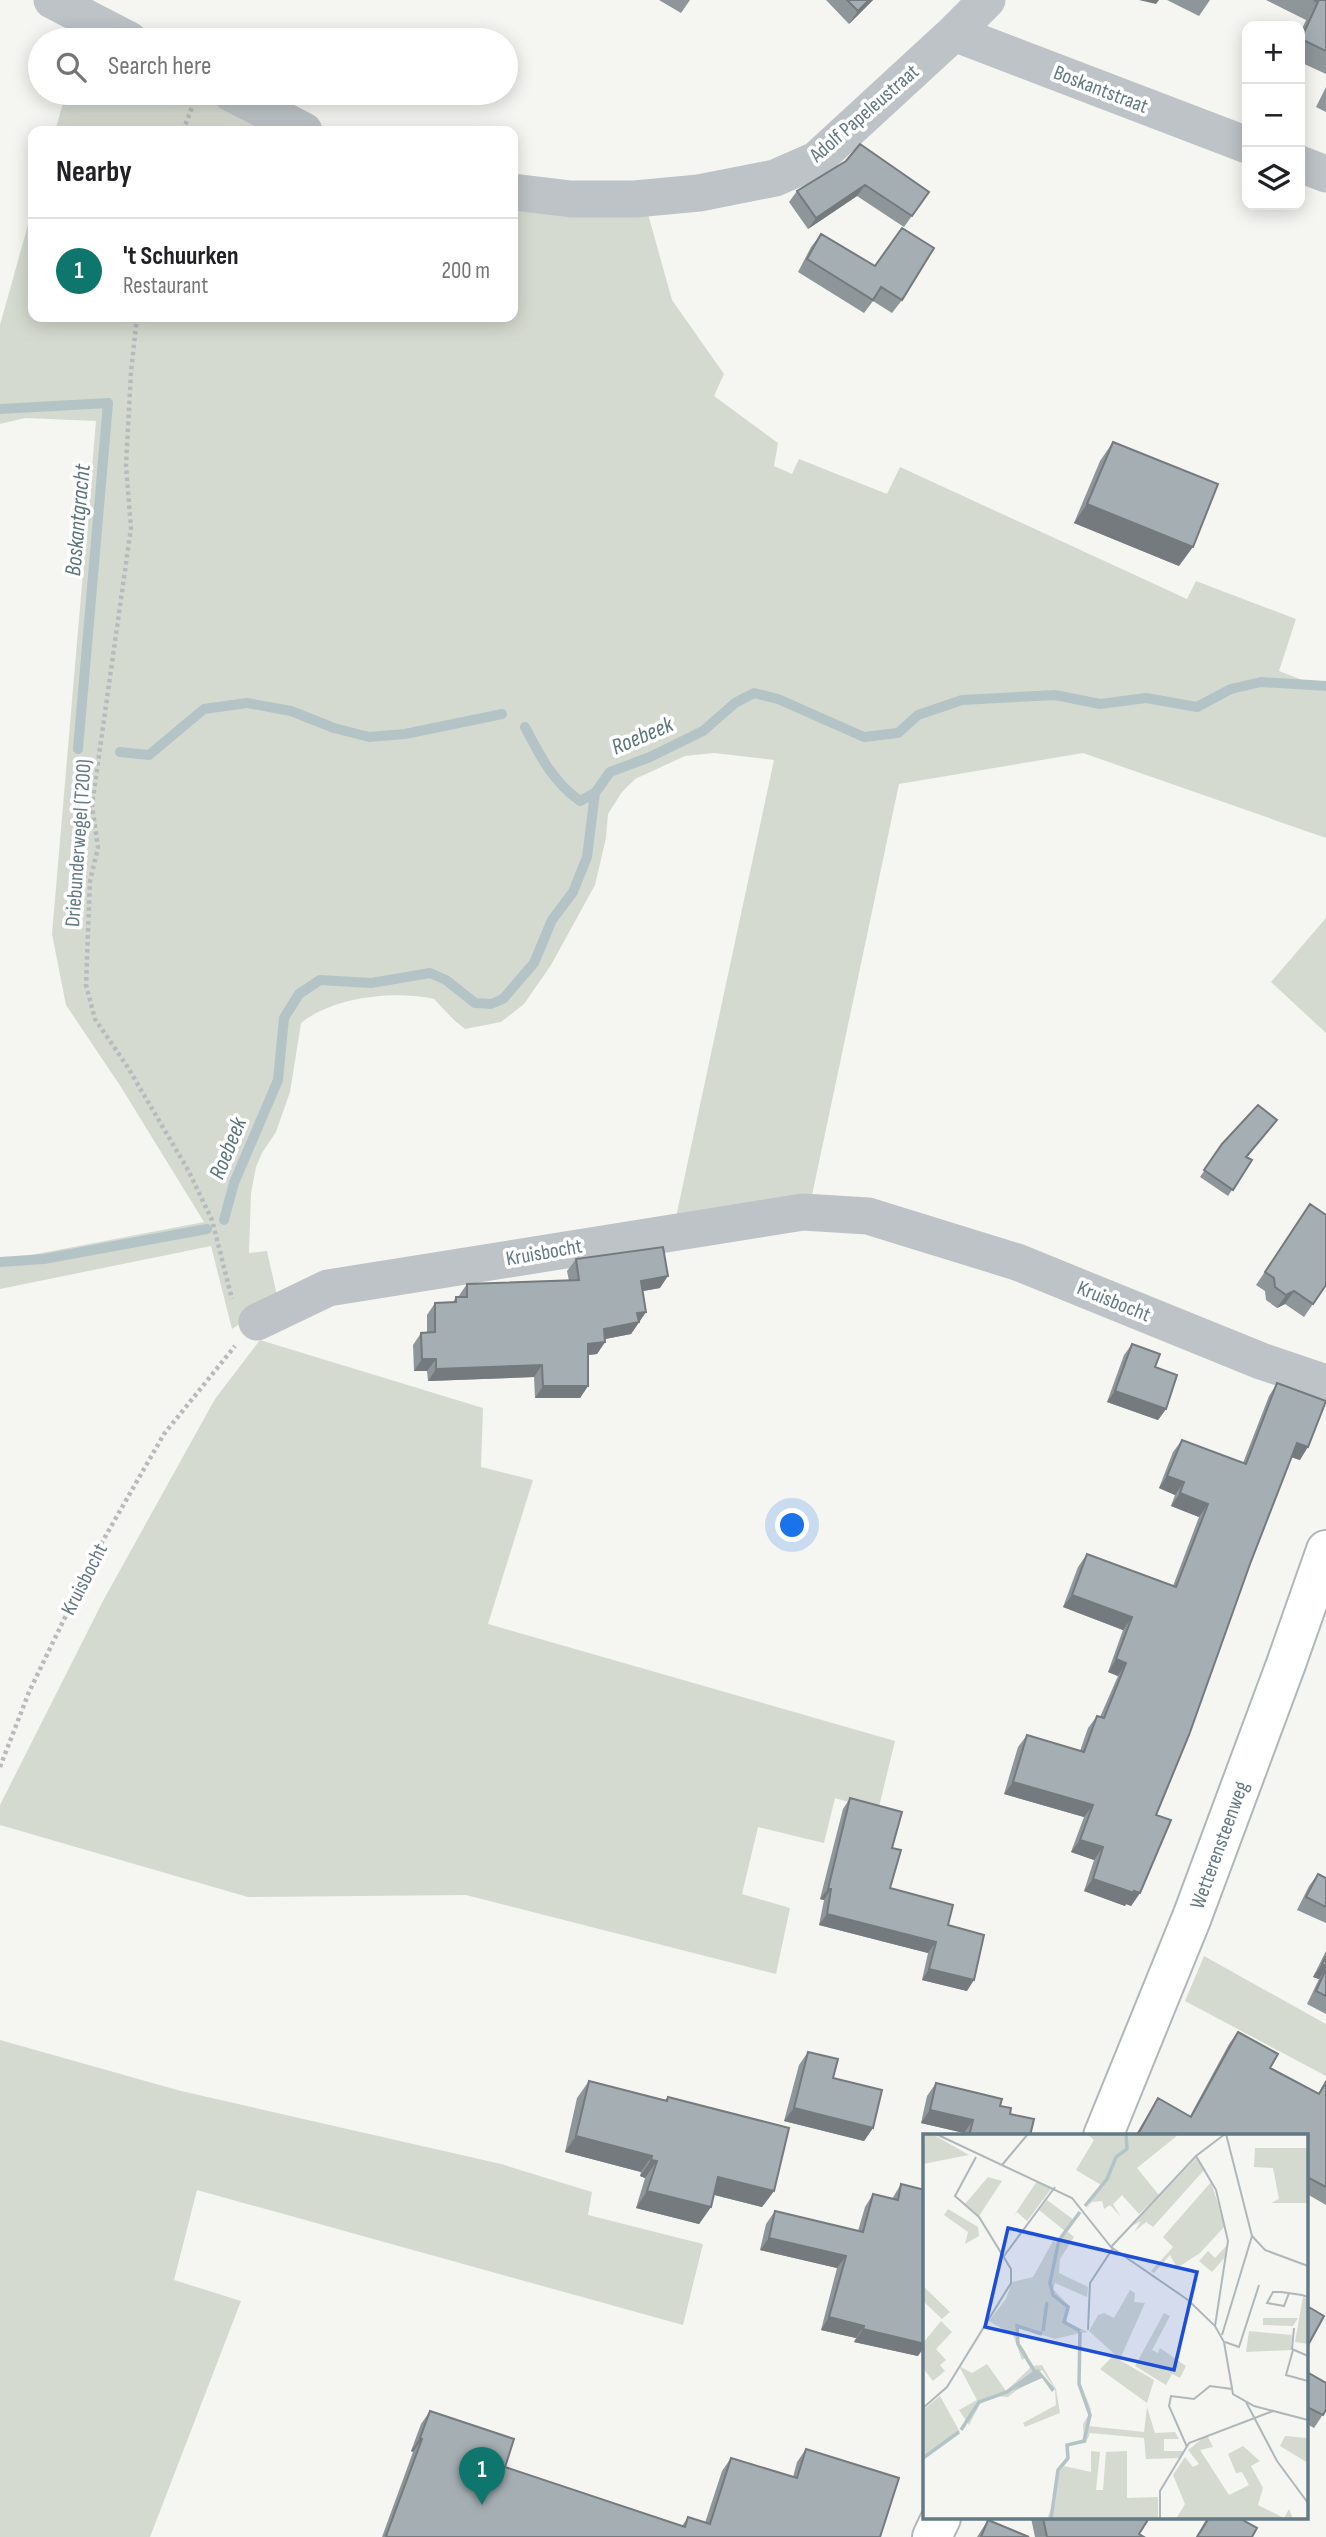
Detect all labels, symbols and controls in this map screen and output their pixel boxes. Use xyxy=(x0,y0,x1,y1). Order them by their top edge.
map controls xyxy=(1242,21,1305,210)
button: + xyxy=(1242,21,1305,84)
search box xyxy=(28,28,518,105)
icon: search xyxy=(52,48,90,86)
text: Search here xyxy=(108,51,211,82)
street label: Adolf Papeleustraat xyxy=(804,59,924,168)
street label: Boskantstraat xyxy=(1050,60,1152,119)
button: − xyxy=(1242,84,1305,147)
button: layers xyxy=(1242,147,1305,210)
text: Nearby xyxy=(56,154,132,190)
text: 't Schuurken xyxy=(123,241,239,272)
text: 1 xyxy=(74,257,84,285)
text: 200 m xyxy=(442,257,490,285)
text: Restaurant xyxy=(123,272,208,300)
water label: Boskantgracht xyxy=(59,462,97,577)
water label: Roebeek xyxy=(607,710,679,761)
street label: Driebunderwegel (T200) xyxy=(60,758,97,928)
water label: Roebeek xyxy=(203,1112,253,1183)
street label: Kruisbocht xyxy=(504,1233,584,1271)
street label: Kruisbocht xyxy=(1073,1275,1154,1327)
your location xyxy=(775,1508,809,1542)
street label: Kruisbocht xyxy=(56,1539,113,1619)
street label: Wetterensteenweg xyxy=(1185,1778,1254,1912)
inset map xyxy=(923,2134,1308,2520)
pin: 1 xyxy=(459,2447,505,2505)

